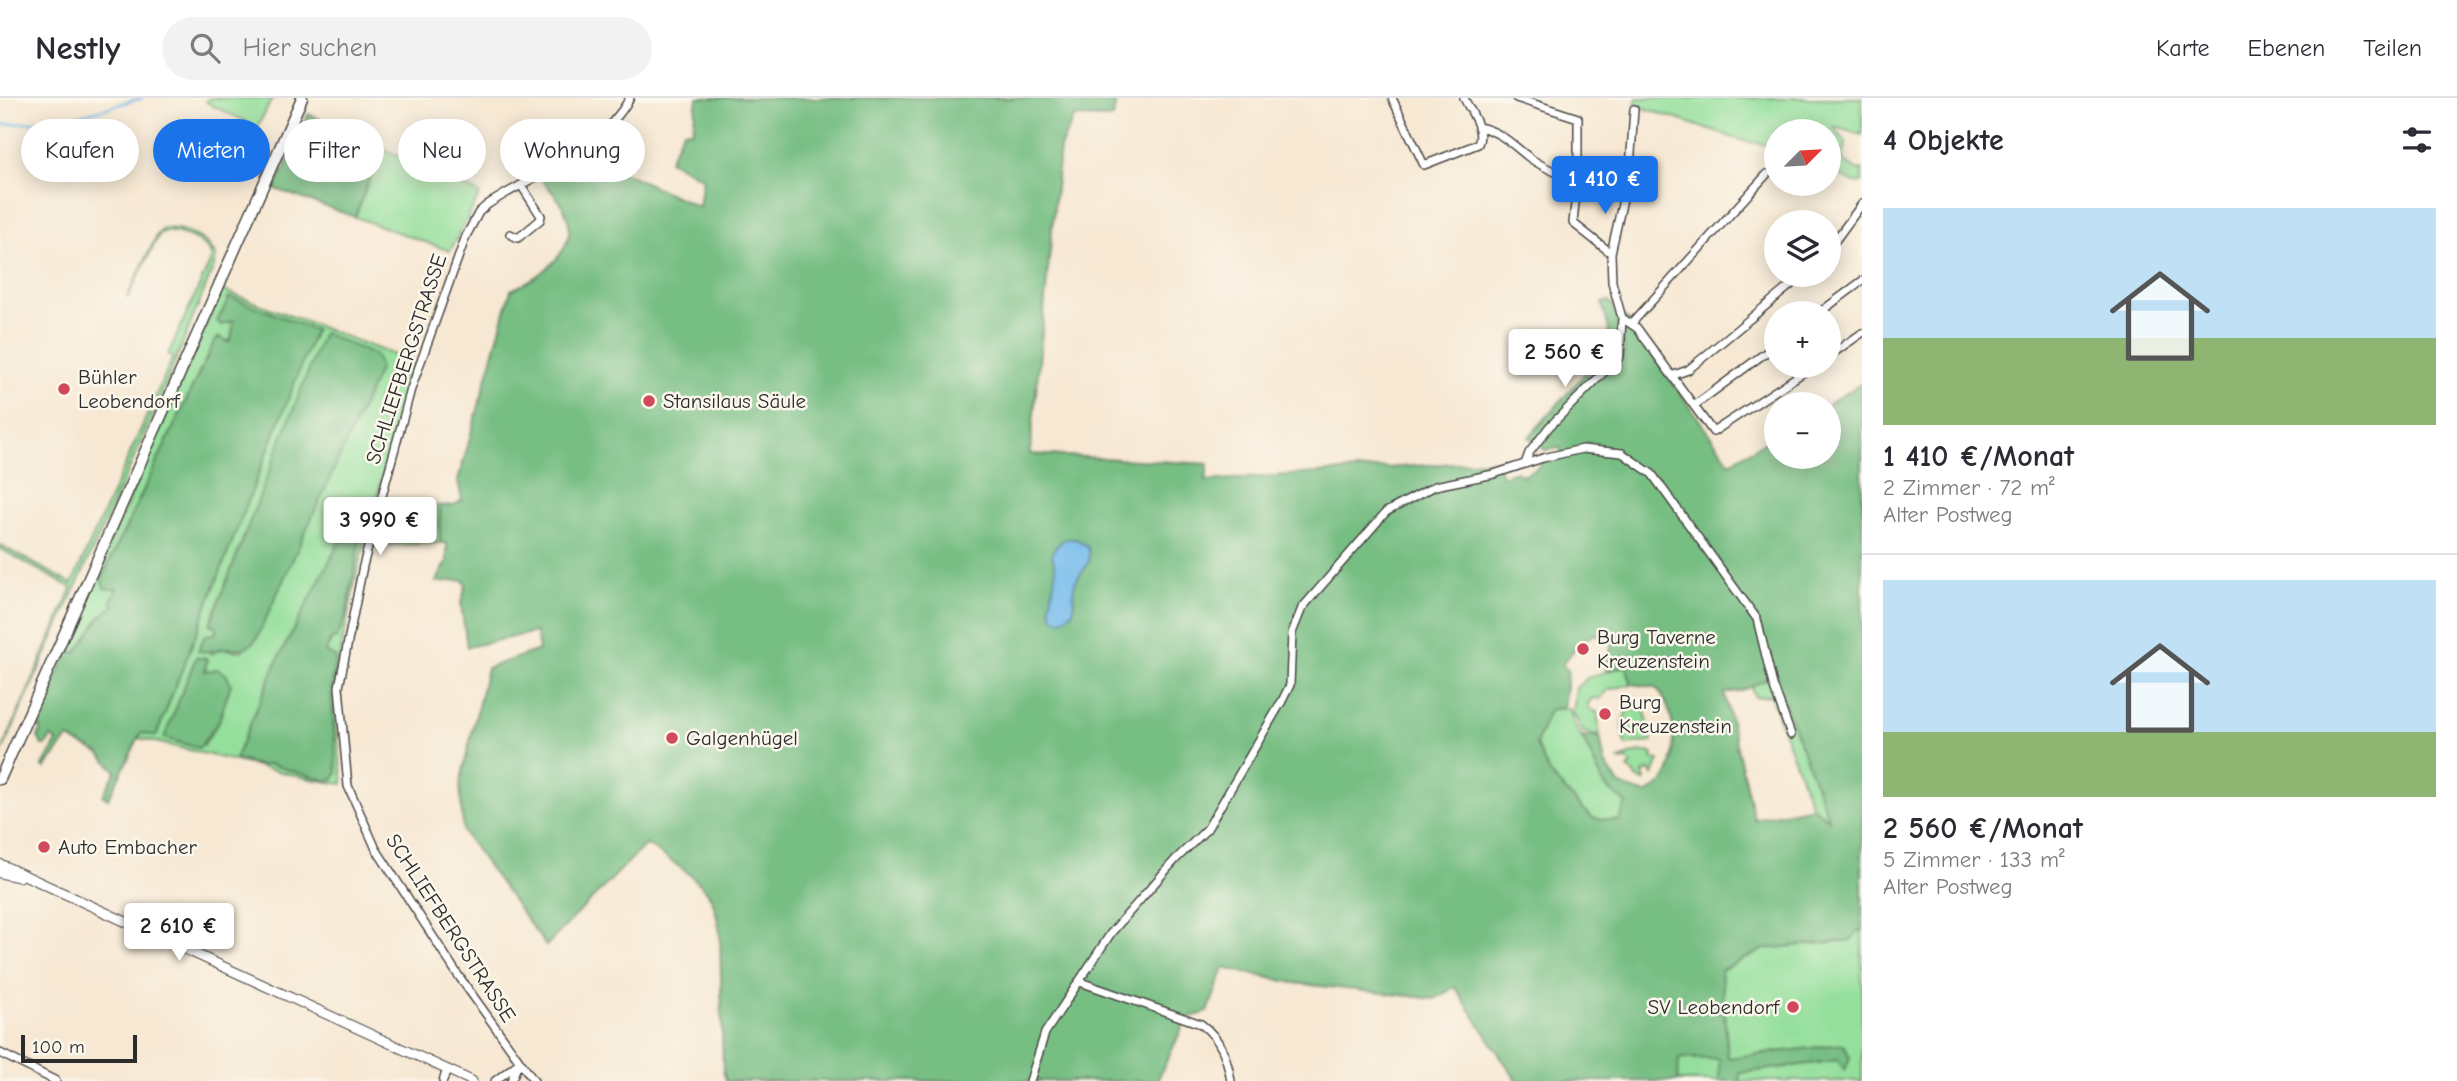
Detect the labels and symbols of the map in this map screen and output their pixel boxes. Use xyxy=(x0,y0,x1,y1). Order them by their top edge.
north arrow xyxy=(1764,119,1841,196)
pin: 1 410 € xyxy=(1540,156,1670,216)
street label: SCHLIEFBERGSTRASSE xyxy=(361,251,451,467)
pin: 2 560 € xyxy=(1500,330,1630,389)
place label: Bühler Leobendorf xyxy=(78,365,181,413)
marker: Bühler Leobendorf xyxy=(56,381,72,397)
place label: Stansilaus Säule xyxy=(663,389,806,413)
marker: Stansilaus Säule xyxy=(641,393,657,409)
pin: 3 990 € xyxy=(315,498,445,557)
place label: Burg Taverne Kreuzenstein xyxy=(1597,625,1716,673)
marker: Burg Taverne Kreuzenstein xyxy=(1575,641,1591,657)
place label: Burg Kreuzenstein xyxy=(1619,690,1732,738)
marker: Burg Kreuzenstein xyxy=(1597,706,1613,722)
place label: Galgenhügel xyxy=(686,726,798,750)
marker: Galgenhügel xyxy=(664,730,680,746)
street label: SCHLIEFBERGSTRASSE xyxy=(381,829,521,1027)
place label: Auto Embacher xyxy=(58,835,197,859)
marker: Auto Embacher xyxy=(36,839,52,855)
pin: 2 610 € xyxy=(114,904,244,963)
place label: SV Leobendorf xyxy=(1648,995,1780,1019)
marker: SV Leobendorf xyxy=(1785,999,1801,1015)
scale bar xyxy=(21,1032,136,1064)

